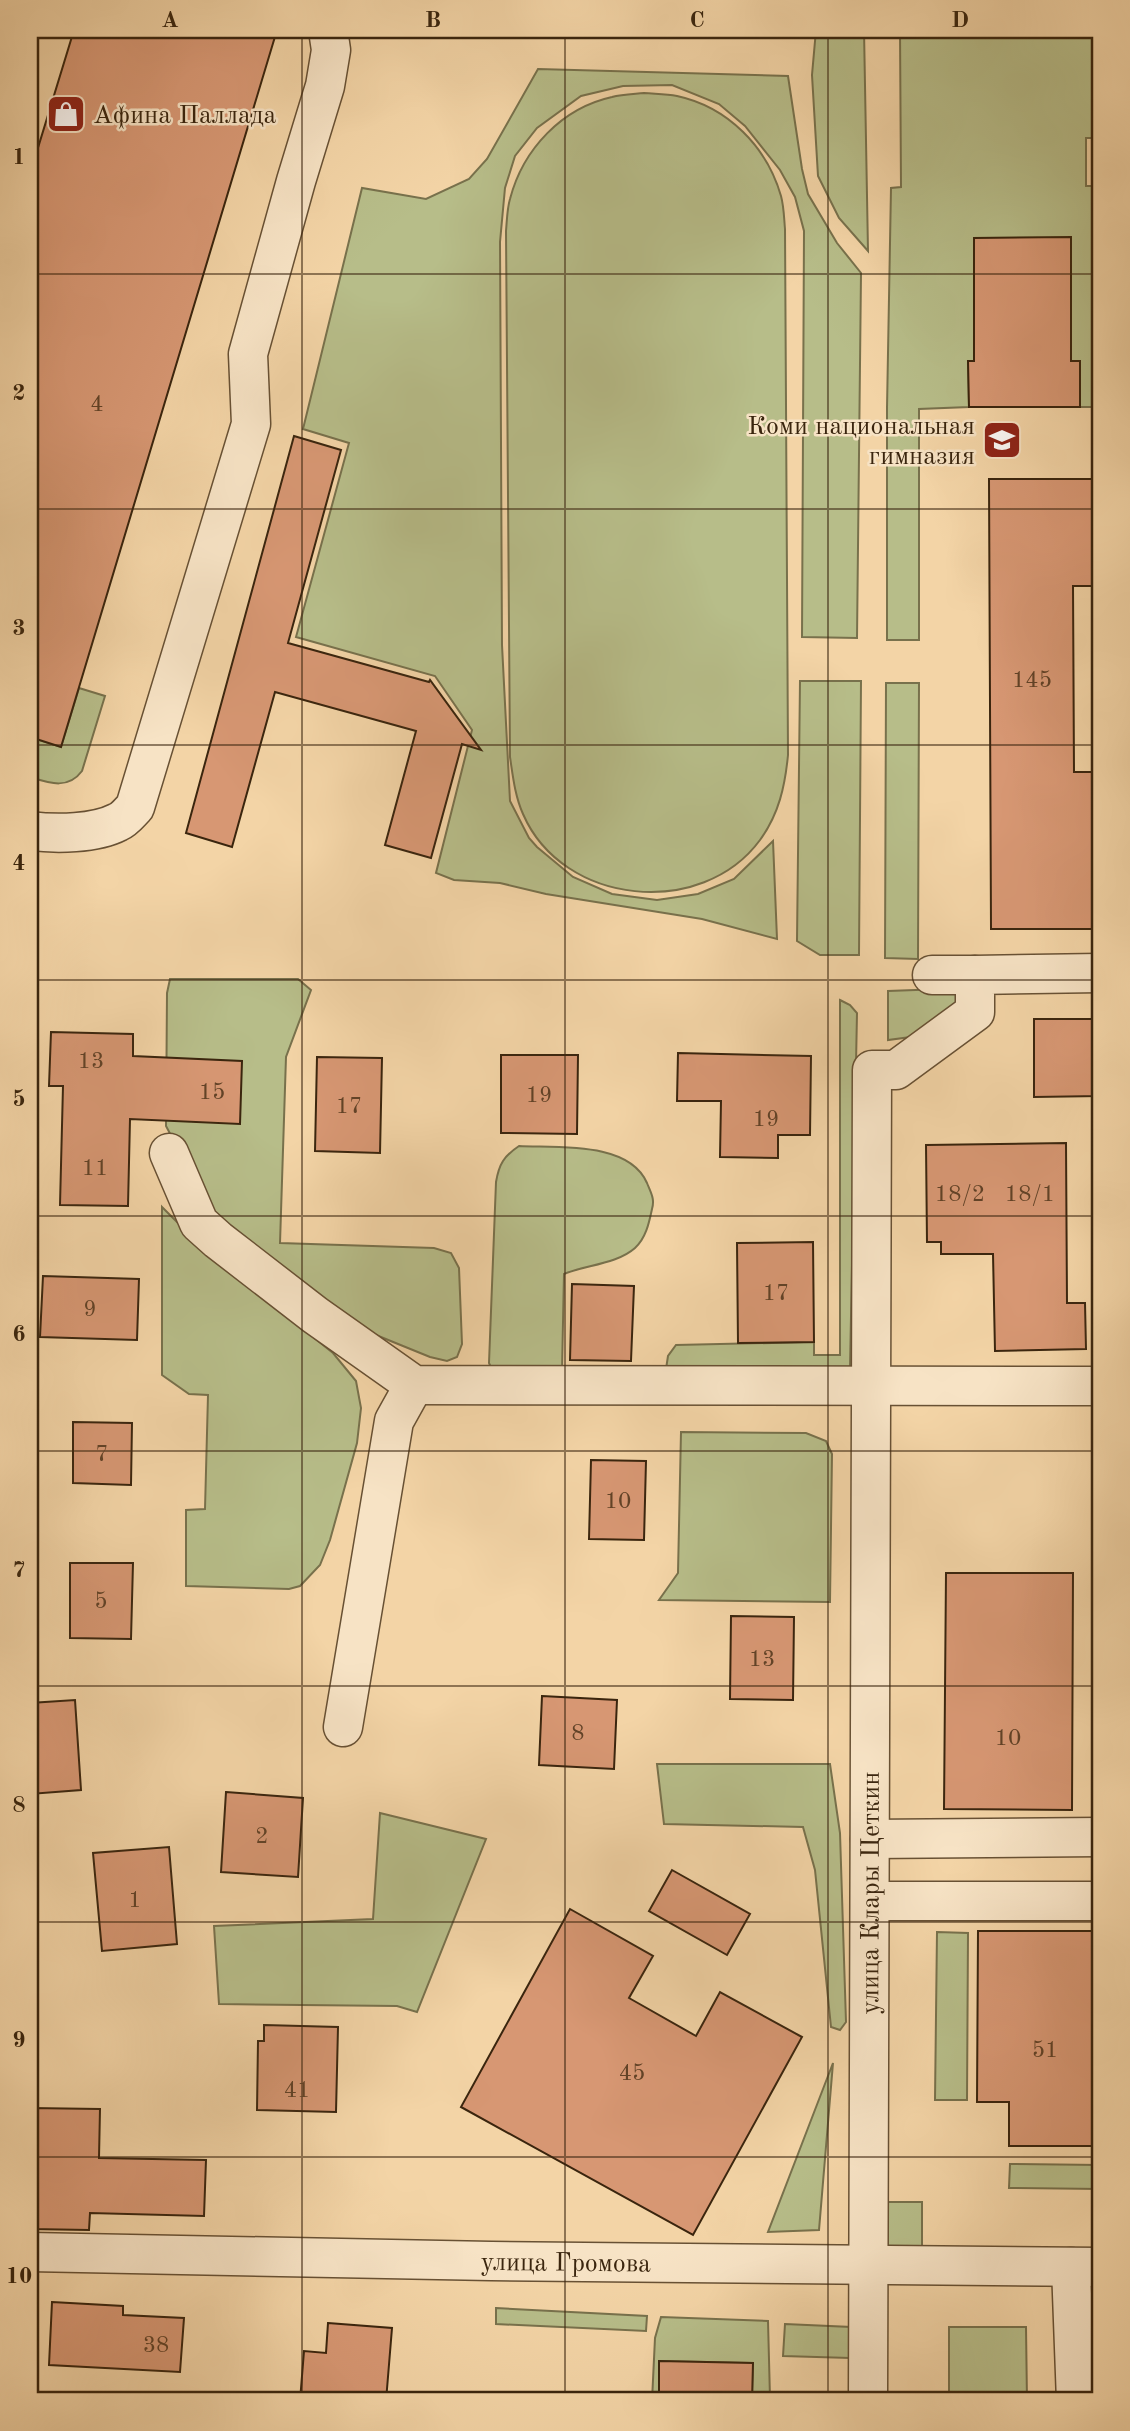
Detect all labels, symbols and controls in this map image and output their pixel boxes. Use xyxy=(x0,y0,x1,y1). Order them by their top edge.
text: A xyxy=(161,9,179,32)
text: B xyxy=(425,9,441,32)
text: C xyxy=(689,9,705,32)
text: D xyxy=(951,9,969,32)
shop icon: Афина Паллада xyxy=(45,93,87,135)
place label: Афина Паллада xyxy=(93,103,277,129)
text: 1 xyxy=(12,146,26,169)
text: 2 xyxy=(12,382,26,405)
house number: 4 xyxy=(90,393,104,416)
place label: Коми национальная гимназия xyxy=(747,414,975,470)
school or university icon: Коми национальная гимназия xyxy=(981,419,1023,461)
text: 3 xyxy=(12,617,26,640)
house number: 145 xyxy=(1012,669,1052,692)
text: 4 xyxy=(12,852,26,875)
house number: 13 xyxy=(78,1050,104,1073)
house number: 15 xyxy=(199,1081,225,1104)
house number: 19 xyxy=(526,1084,552,1107)
text: 5 xyxy=(12,1088,26,1111)
house number: 17 xyxy=(336,1095,362,1118)
house number: 19 xyxy=(753,1108,779,1131)
house number: 11 xyxy=(82,1157,108,1180)
house number: 18/2 xyxy=(935,1183,985,1206)
house number: 18/1 xyxy=(1005,1183,1055,1206)
house number: 17 xyxy=(763,1282,789,1305)
house number: 9 xyxy=(83,1298,97,1321)
text: 6 xyxy=(12,1323,26,1346)
house number: 7 xyxy=(95,1443,109,1466)
house number: 10 xyxy=(605,1490,631,1513)
text: 7 xyxy=(12,1559,26,1582)
house number: 5 xyxy=(94,1590,108,1613)
house number: 13 xyxy=(749,1648,775,1671)
house number: 8 xyxy=(571,1722,585,1745)
house number: 10 xyxy=(995,1727,1021,1750)
street label: улица Клары Цеткин xyxy=(858,1771,885,2015)
text: 8 xyxy=(12,1794,26,1817)
house number: 2 xyxy=(255,1825,269,1848)
house number: 1 xyxy=(128,1889,142,1912)
text: 9 xyxy=(12,2029,26,2052)
house number: 51 xyxy=(1032,2039,1058,2062)
house number: 45 xyxy=(619,2062,645,2085)
house number: 41 xyxy=(284,2079,310,2102)
street label: улица Громова xyxy=(480,2250,651,2278)
text: 10 xyxy=(6,2265,32,2288)
house number: 38 xyxy=(143,2334,169,2357)

